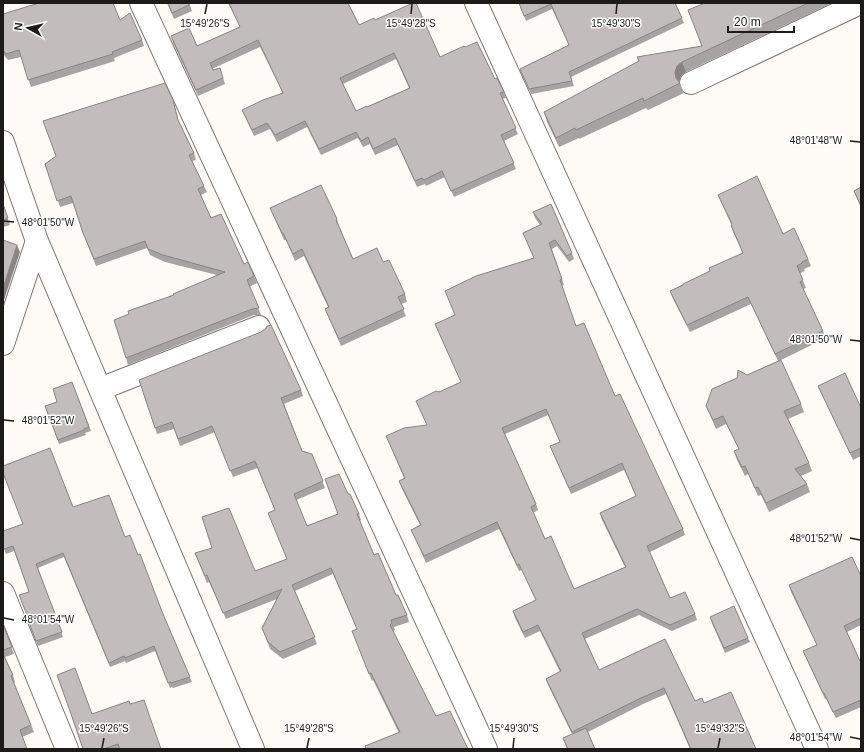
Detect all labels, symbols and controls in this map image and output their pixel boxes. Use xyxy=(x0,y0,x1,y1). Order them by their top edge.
north arrow xyxy=(8,8,48,48)
scale bar xyxy=(728,8,794,34)
text: 20 m xyxy=(734,15,761,29)
text: 15°49'26"S xyxy=(180,18,230,29)
text: 15°49'28"S xyxy=(386,18,436,29)
text: 15°49'30"S xyxy=(591,18,641,29)
text: N xyxy=(12,22,25,31)
text: 48°01'48"W xyxy=(790,135,843,146)
text: 48°01'50"W xyxy=(22,217,75,228)
text: 48°01'50"W xyxy=(790,334,843,345)
text: 48°01'52"W xyxy=(22,415,75,426)
text: 48°01'52"W xyxy=(790,533,843,544)
text: 48°01'54"W xyxy=(22,614,75,625)
text: 15°49'26"S xyxy=(79,723,129,734)
text: 15°49'28"S xyxy=(284,723,334,734)
text: 15°49'30"S xyxy=(489,723,539,734)
text: 15°49'32"S xyxy=(695,723,745,734)
text: 48°01'54"W xyxy=(790,732,843,743)

